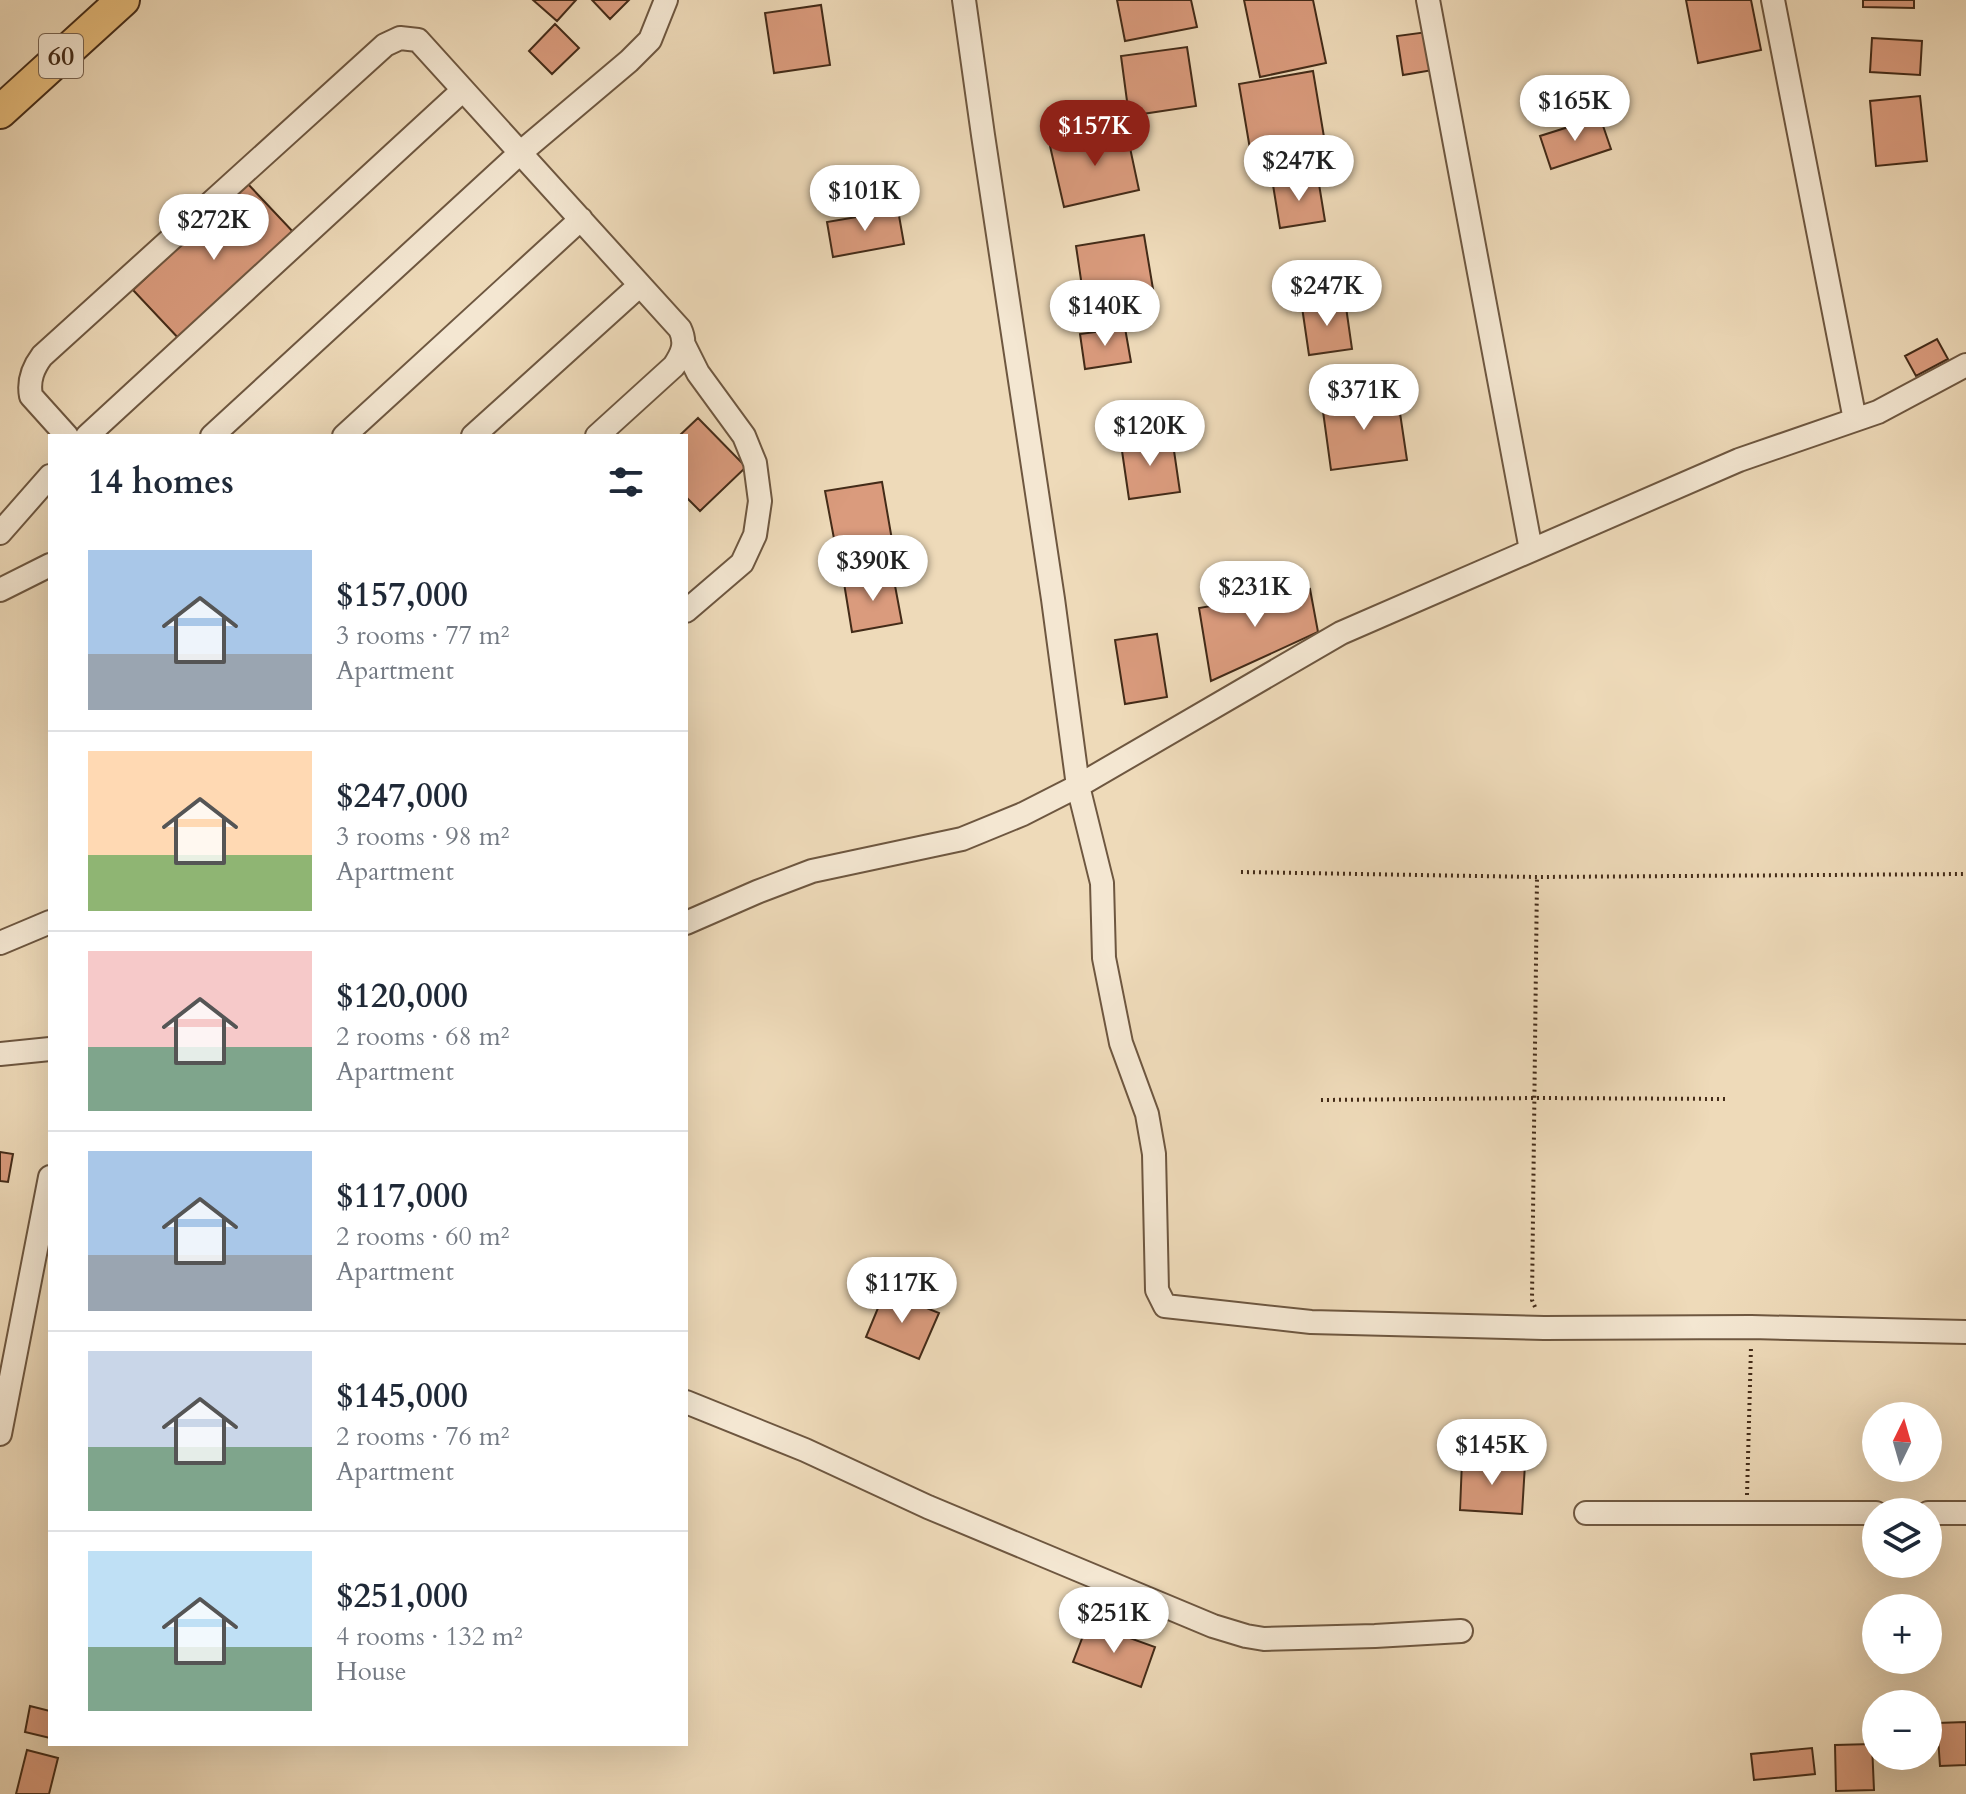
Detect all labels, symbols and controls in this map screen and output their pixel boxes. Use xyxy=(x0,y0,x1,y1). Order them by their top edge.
road number: 60 xyxy=(39,34,83,78)
pin: $165K xyxy=(1519,75,1631,143)
text: $165K xyxy=(1538,83,1612,118)
pin: $157K xyxy=(1039,100,1151,168)
text: $157K xyxy=(1058,108,1132,143)
pin: $247K xyxy=(1243,135,1355,203)
text: $247K xyxy=(1262,143,1336,178)
pin: $101K xyxy=(809,165,921,233)
text: $101K xyxy=(828,173,902,208)
pin: $272K xyxy=(158,194,270,262)
text: $272K xyxy=(177,202,251,237)
pin: $247K xyxy=(1271,260,1383,328)
text: $247K xyxy=(1290,268,1364,303)
pin: $140K xyxy=(1049,280,1161,348)
text: $140K xyxy=(1068,288,1142,323)
pin: $371K xyxy=(1308,364,1420,432)
text: $371K xyxy=(1327,372,1401,407)
pin: $120K xyxy=(1094,400,1206,468)
text: $120K xyxy=(1113,408,1187,443)
text: 14 homes xyxy=(88,459,234,505)
icon: filters xyxy=(604,460,648,504)
pin: $390K xyxy=(817,535,929,603)
text: $390K xyxy=(836,543,910,578)
pin: $231K xyxy=(1199,561,1311,629)
text: $231K xyxy=(1218,569,1292,604)
text: $157,000 xyxy=(336,572,468,618)
icon: home xyxy=(152,582,248,678)
text: 3 rooms · 77 m² xyxy=(336,618,509,653)
text: Apartment xyxy=(336,653,454,688)
text: $247,000 xyxy=(336,773,468,819)
icon: home xyxy=(152,783,248,879)
text: 3 rooms · 98 m² xyxy=(336,819,509,854)
text: Apartment xyxy=(336,854,454,889)
text: $120,000 xyxy=(336,973,468,1019)
icon: home xyxy=(152,983,248,1079)
text: 2 rooms · 68 m² xyxy=(336,1019,509,1054)
text: Apartment xyxy=(336,1054,454,1089)
text: $117,000 xyxy=(336,1173,468,1219)
icon: home xyxy=(152,1183,248,1279)
text: 2 rooms · 60 m² xyxy=(336,1219,509,1254)
text: Apartment xyxy=(336,1254,454,1289)
pin: $117K xyxy=(846,1257,958,1325)
text: $117K xyxy=(865,1265,939,1300)
text: $145,000 xyxy=(336,1373,468,1419)
icon: home xyxy=(152,1383,248,1479)
north arrow xyxy=(1862,1402,1942,1482)
map controls xyxy=(1862,1402,1942,1770)
text: 2 rooms · 76 m² xyxy=(336,1419,509,1454)
pin: $145K xyxy=(1436,1419,1548,1487)
text: $145K xyxy=(1455,1427,1529,1462)
text: Apartment xyxy=(336,1454,454,1489)
button: layers xyxy=(1862,1498,1942,1578)
text: $251,000 xyxy=(336,1573,468,1619)
icon: home xyxy=(152,1583,248,1679)
pin: $251K xyxy=(1058,1587,1170,1655)
button: + xyxy=(1862,1594,1942,1674)
text: $251K xyxy=(1077,1595,1151,1630)
text: 4 rooms · 132 m² xyxy=(336,1619,523,1654)
text: House xyxy=(336,1654,407,1689)
button: − xyxy=(1862,1690,1942,1770)

